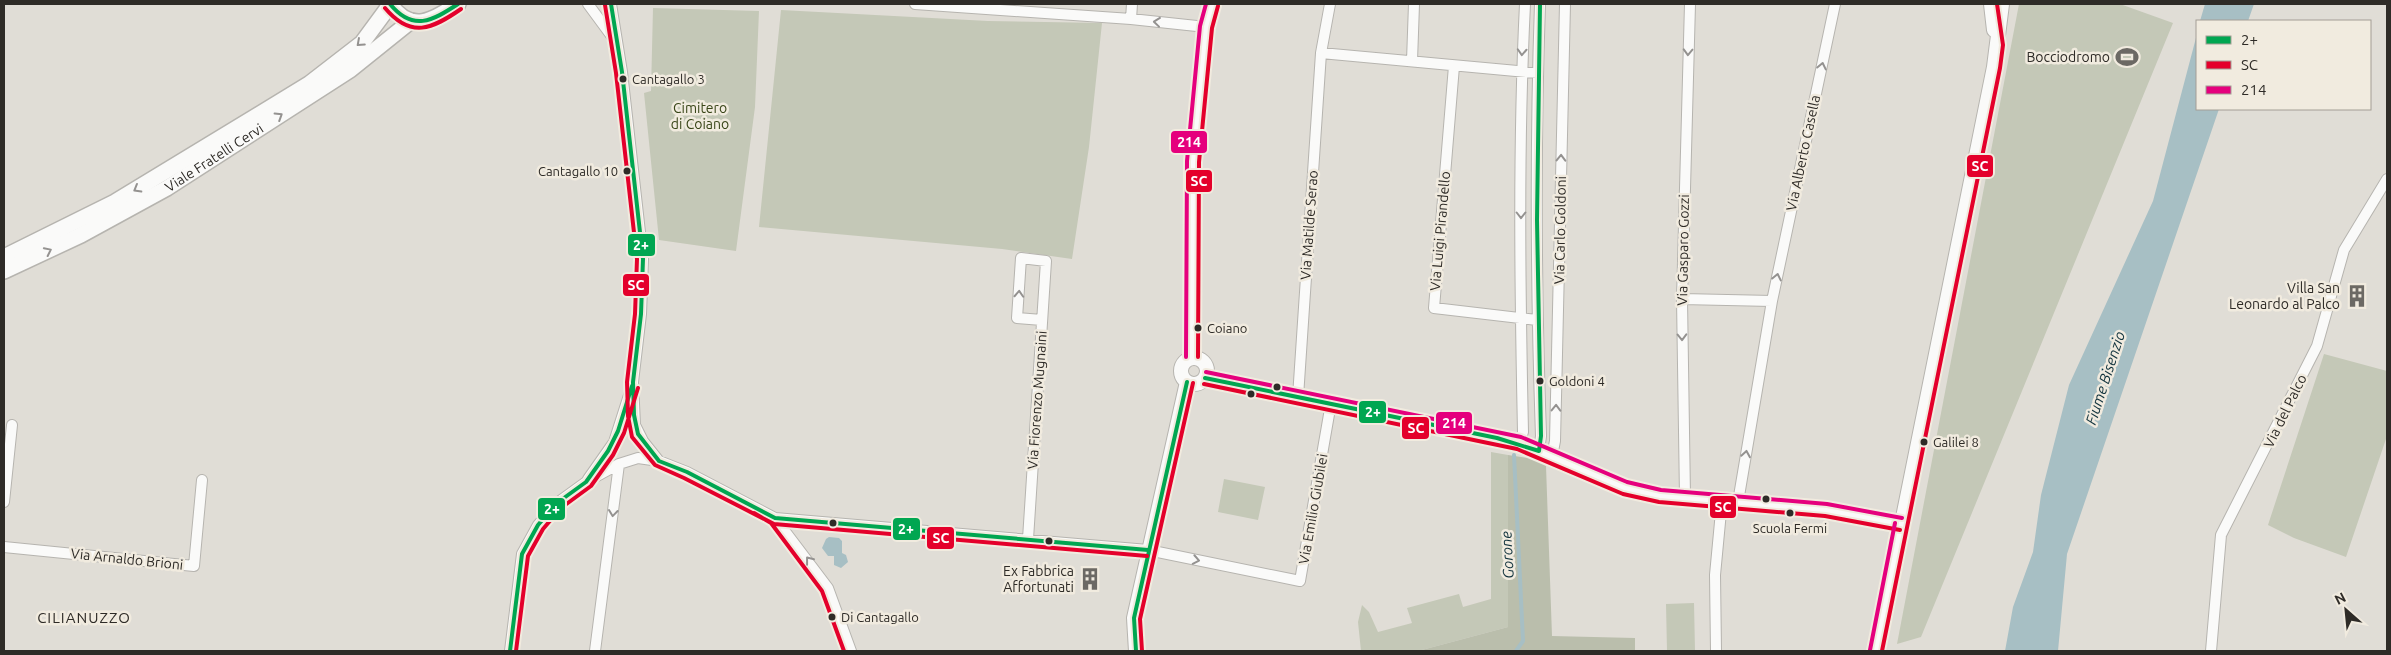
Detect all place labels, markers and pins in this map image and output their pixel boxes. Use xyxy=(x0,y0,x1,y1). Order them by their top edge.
sports icon: Bocciodromo xyxy=(2114,44,2140,70)
place label: Bocciodromo xyxy=(2026,49,2110,65)
place label: Cantagallo 3 xyxy=(632,72,705,86)
marker: Cantagallo 3 xyxy=(618,74,628,84)
place label: Cantagallo 10 xyxy=(538,164,618,178)
marker: Cantagallo 10 xyxy=(622,166,632,176)
place label: Villa San Leonardo al Palco xyxy=(2229,280,2340,312)
building icon: Villa San Leonardo al Palco xyxy=(2344,283,2370,309)
place label: Coiano xyxy=(1207,321,1247,335)
marker: Coiano xyxy=(1193,323,1203,333)
place label: Goldoni 4 xyxy=(1549,374,1605,388)
marker: Goldoni 4 xyxy=(1535,376,1545,386)
unlabelled marker xyxy=(1272,382,1282,392)
unlabelled marker xyxy=(1246,389,1256,399)
place label: Galilei 8 xyxy=(1933,435,1979,449)
marker: Galilei 8 xyxy=(1919,437,1929,447)
unlabelled marker xyxy=(1761,494,1771,504)
marker: Scuola Fermi xyxy=(1785,508,1795,518)
unlabelled marker xyxy=(828,518,838,528)
place label: Scuola Fermi xyxy=(1753,521,1827,535)
unlabelled marker xyxy=(1044,536,1054,546)
place label: Ex Fabbrica Affortunati xyxy=(1003,563,1074,595)
building icon: Ex Fabbrica Affortunati xyxy=(1077,566,1103,592)
place label: Di Cantagallo xyxy=(841,610,919,624)
marker: Di Cantagallo xyxy=(827,612,837,622)

